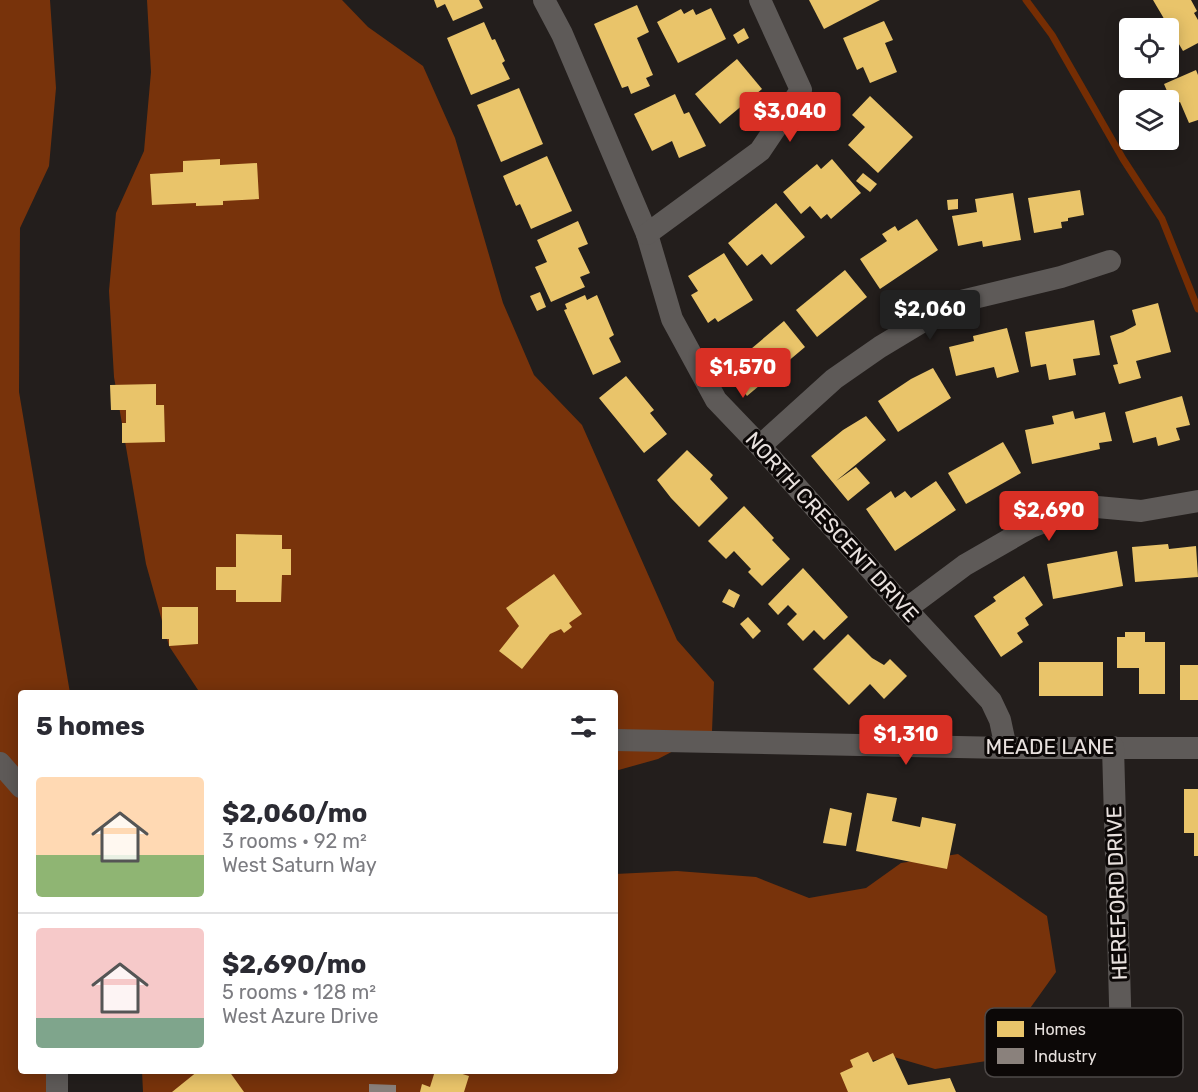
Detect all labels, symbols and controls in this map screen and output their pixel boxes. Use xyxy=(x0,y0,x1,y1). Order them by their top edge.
map controls xyxy=(1119,18,1179,150)
button: locate xyxy=(1119,18,1179,78)
button: layers xyxy=(1119,90,1179,150)
pin: $3,040 xyxy=(741,92,839,143)
text: $3,040 xyxy=(754,99,826,123)
pin: $2,060 xyxy=(881,290,979,341)
text: $2,060 xyxy=(894,297,966,321)
pin: $1,570 xyxy=(694,348,792,399)
text: $1,570 xyxy=(710,355,776,379)
street label: NORTH CRESCENT DRIVE xyxy=(741,427,924,627)
pin: $2,690 xyxy=(1000,491,1098,542)
text: $2,690 xyxy=(1013,498,1085,522)
icon: filters xyxy=(567,710,600,743)
text: 5 homes xyxy=(36,711,145,742)
pin: $1,310 xyxy=(857,715,955,766)
text: $1,310 xyxy=(873,722,939,746)
street label: MEADE LANE xyxy=(985,734,1115,759)
text: $2,060/mo xyxy=(222,798,367,829)
icon: home xyxy=(84,801,156,873)
street label: HEREFORD DRIVE xyxy=(1101,805,1132,981)
text: 3 rooms · 92 m² xyxy=(222,829,367,853)
text: West Saturn Way xyxy=(222,853,377,877)
text: $2,690/mo xyxy=(222,949,366,980)
icon: home xyxy=(84,952,156,1024)
text: 5 rooms · 128 m² xyxy=(222,980,376,1004)
text: West Azure Drive xyxy=(222,1004,378,1028)
legend xyxy=(985,1008,1183,1077)
text: Homes xyxy=(1034,1020,1086,1039)
text: Industry xyxy=(1034,1047,1097,1066)

